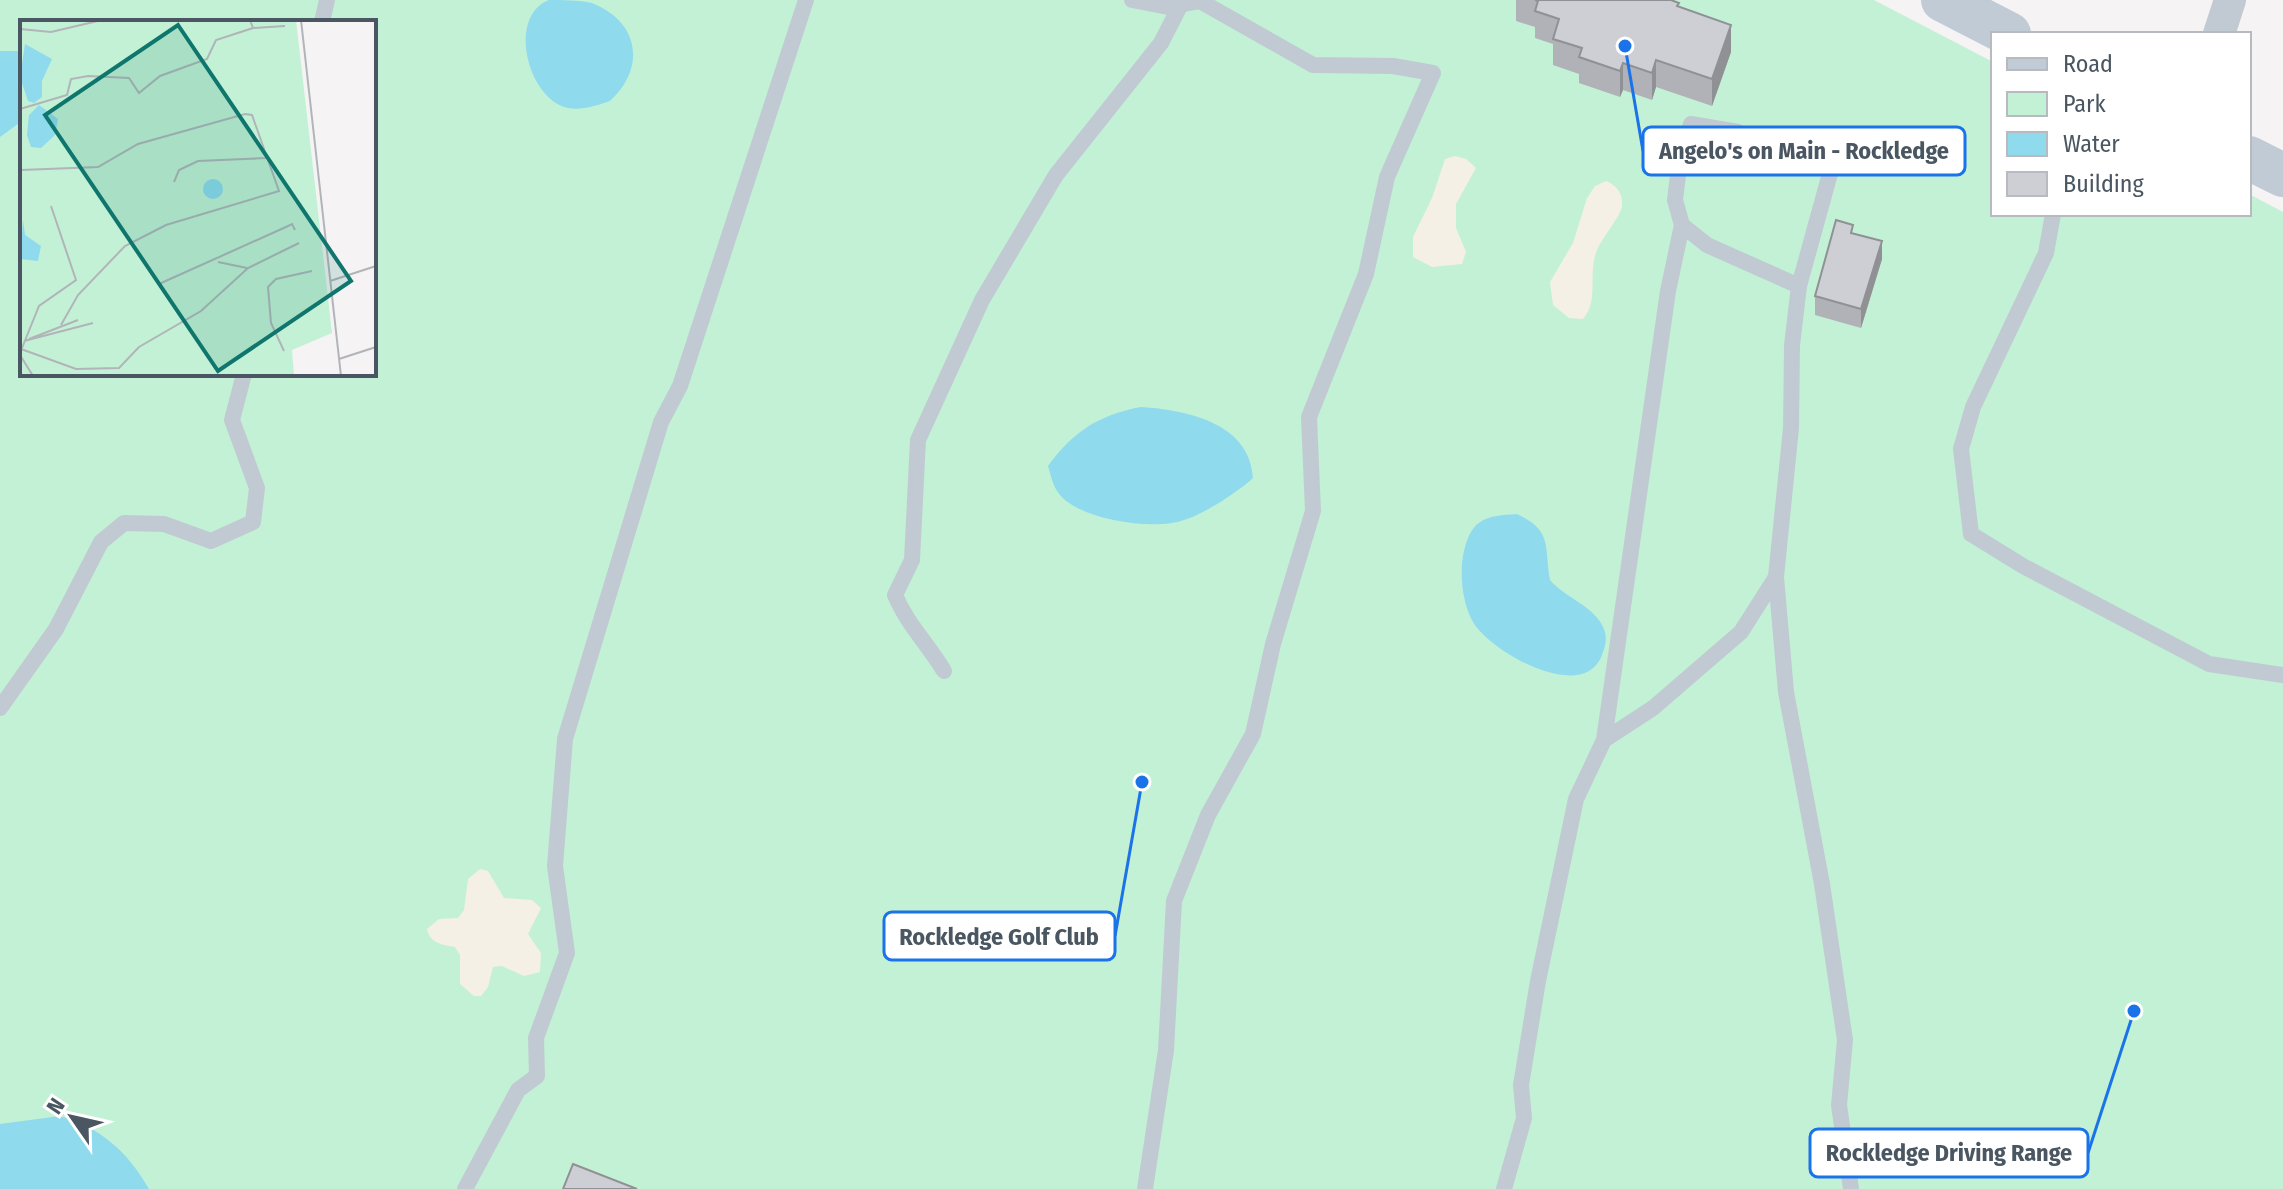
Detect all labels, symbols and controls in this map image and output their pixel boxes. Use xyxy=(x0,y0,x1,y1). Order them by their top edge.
inset map xyxy=(20,20,376,376)
legend xyxy=(1991,32,2251,216)
text: Road xyxy=(2063,50,2113,78)
text: Park xyxy=(2063,90,2106,118)
callout: Angelo's on Main - Rockledge xyxy=(1643,127,1965,175)
text: Water xyxy=(2063,130,2120,158)
text: Angelo's on Main - Rockledge xyxy=(1658,137,1949,165)
text: Building xyxy=(2063,170,2145,198)
callout: Rockledge Golf Club xyxy=(884,912,1115,960)
text: Rockledge Golf Club xyxy=(899,923,1099,951)
north arrow xyxy=(32,1077,112,1157)
text: N xyxy=(41,1093,71,1119)
callout: Rockledge Driving Range xyxy=(1810,1129,2088,1177)
text: Rockledge Driving Range xyxy=(1826,1139,2072,1167)

